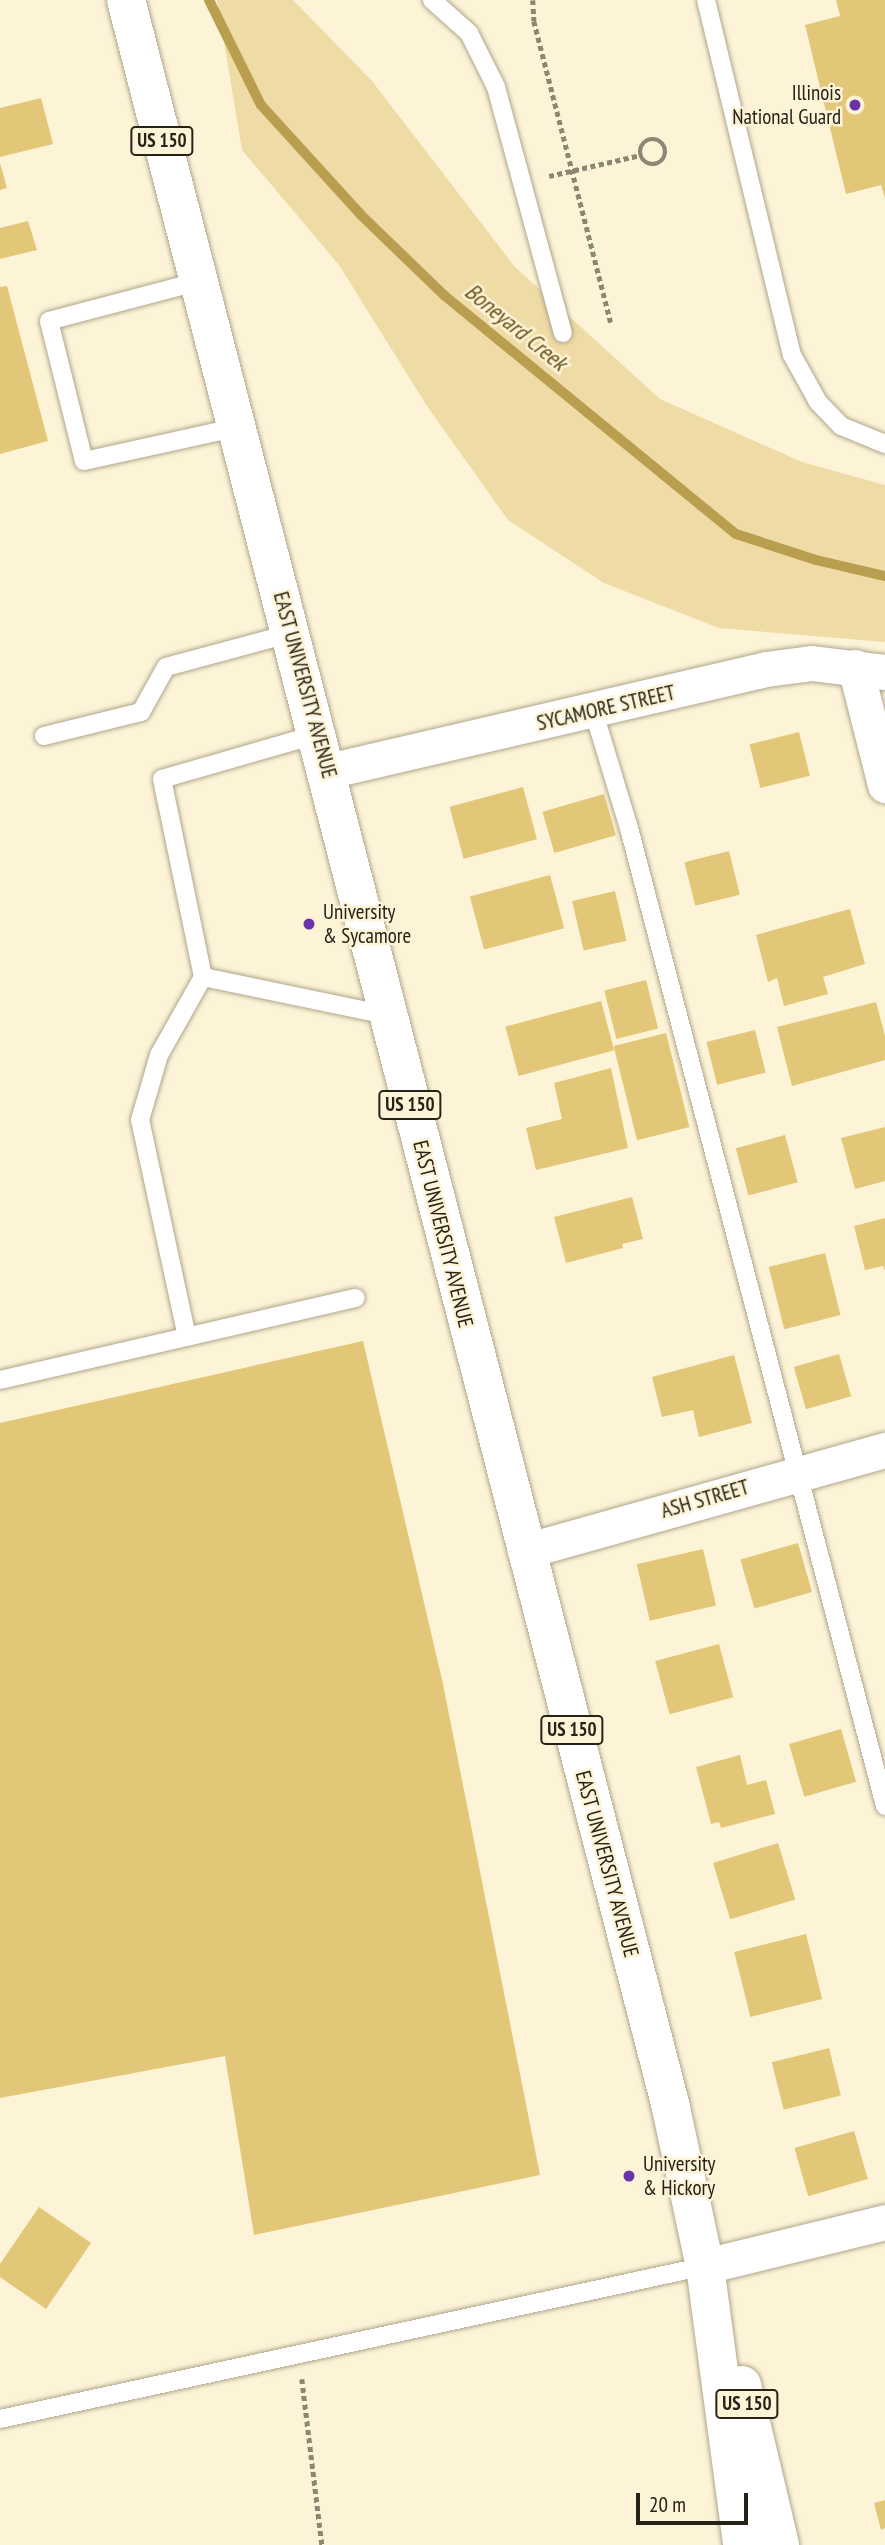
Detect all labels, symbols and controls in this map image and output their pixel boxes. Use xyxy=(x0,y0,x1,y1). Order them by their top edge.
place label: Illinois National Guard xyxy=(732,80,841,130)
marker: Illinois National Guard xyxy=(847,97,863,113)
road number: US 150 xyxy=(129,125,195,156)
water label: Boneyard Creek xyxy=(459,277,573,377)
street label: EAST UNIVERSITY AVENUE xyxy=(268,588,342,782)
street label: SYCAMORE STREET xyxy=(534,680,678,736)
place label: University & Sycamore xyxy=(323,899,411,949)
marker: University & Sycamore xyxy=(301,916,317,932)
road number: US 150 xyxy=(377,1090,443,1120)
street label: EAST UNIVERSITY AVENUE xyxy=(407,1137,479,1331)
street label: ASH STREET xyxy=(658,1474,752,1524)
road number: US 150 xyxy=(539,1714,605,1746)
street label: EAST UNIVERSITY AVENUE xyxy=(570,1767,644,1961)
place label: University & Hickory xyxy=(643,2151,715,2201)
marker: University & Hickory xyxy=(621,2168,637,2184)
road number: US 150 xyxy=(714,2388,780,2420)
scale bar xyxy=(640,2478,752,2522)
text: 20 m xyxy=(649,2491,686,2518)

